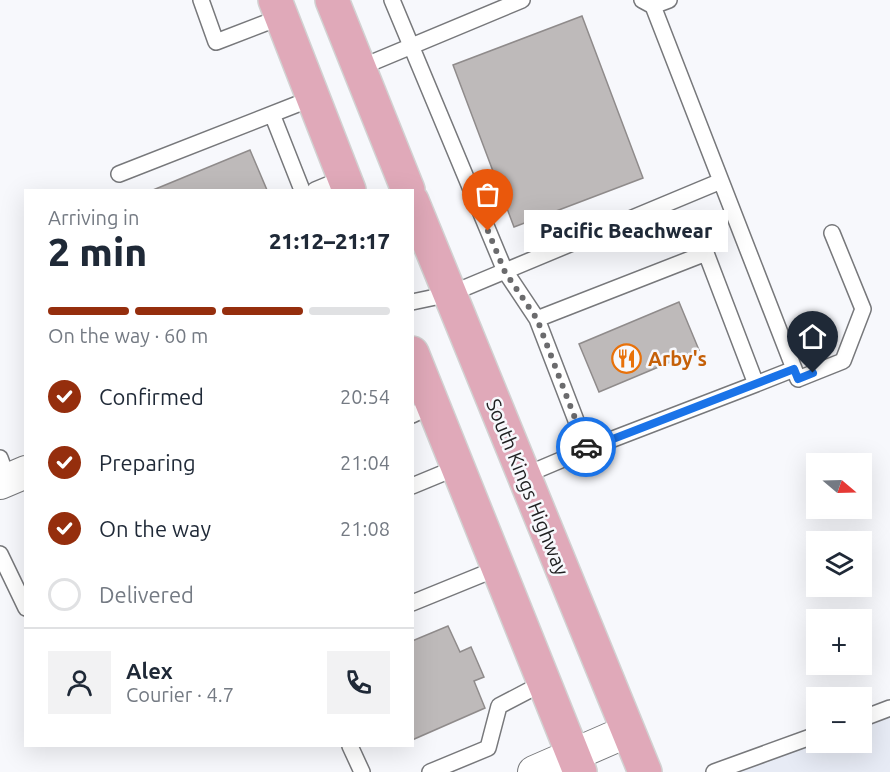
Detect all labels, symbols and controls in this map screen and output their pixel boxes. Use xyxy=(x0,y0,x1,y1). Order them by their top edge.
pin xyxy=(462,169,513,231)
icon: bag xyxy=(471,178,504,211)
text: Arriving in xyxy=(48,206,139,229)
callout: Pacific Beachwear xyxy=(524,210,728,252)
text: Pacific Beachwear xyxy=(540,219,712,242)
text: 21:12–21:17 xyxy=(269,228,390,253)
text: 2 min xyxy=(48,230,147,273)
pin xyxy=(787,311,838,373)
icon: home xyxy=(796,320,829,353)
text: On the way · 60 m xyxy=(48,324,208,347)
restaurant icon: Arby's xyxy=(611,342,643,374)
place label: Arby's xyxy=(648,347,707,370)
icon: check xyxy=(48,380,81,413)
text: Confirmed xyxy=(99,384,204,409)
text: 20:54 xyxy=(340,385,390,408)
street label: South Kings Highway xyxy=(482,395,574,579)
courier xyxy=(556,417,616,477)
icon: car xyxy=(570,431,603,464)
icon: check xyxy=(48,446,81,479)
text: Preparing xyxy=(99,450,196,475)
text: 21:04 xyxy=(340,451,390,474)
north arrow xyxy=(806,453,872,519)
map controls xyxy=(806,453,872,753)
icon: check xyxy=(48,512,81,545)
text: On the way xyxy=(99,516,211,541)
text: 21:08 xyxy=(340,517,390,540)
button: layers xyxy=(806,531,872,597)
text: Delivered xyxy=(99,582,194,607)
button: + xyxy=(806,609,872,675)
button: person xyxy=(48,651,111,714)
button: phone xyxy=(327,651,390,714)
text: Alex xyxy=(126,658,173,683)
text: Courier · 4.7 xyxy=(126,683,234,706)
button: − xyxy=(806,687,872,753)

